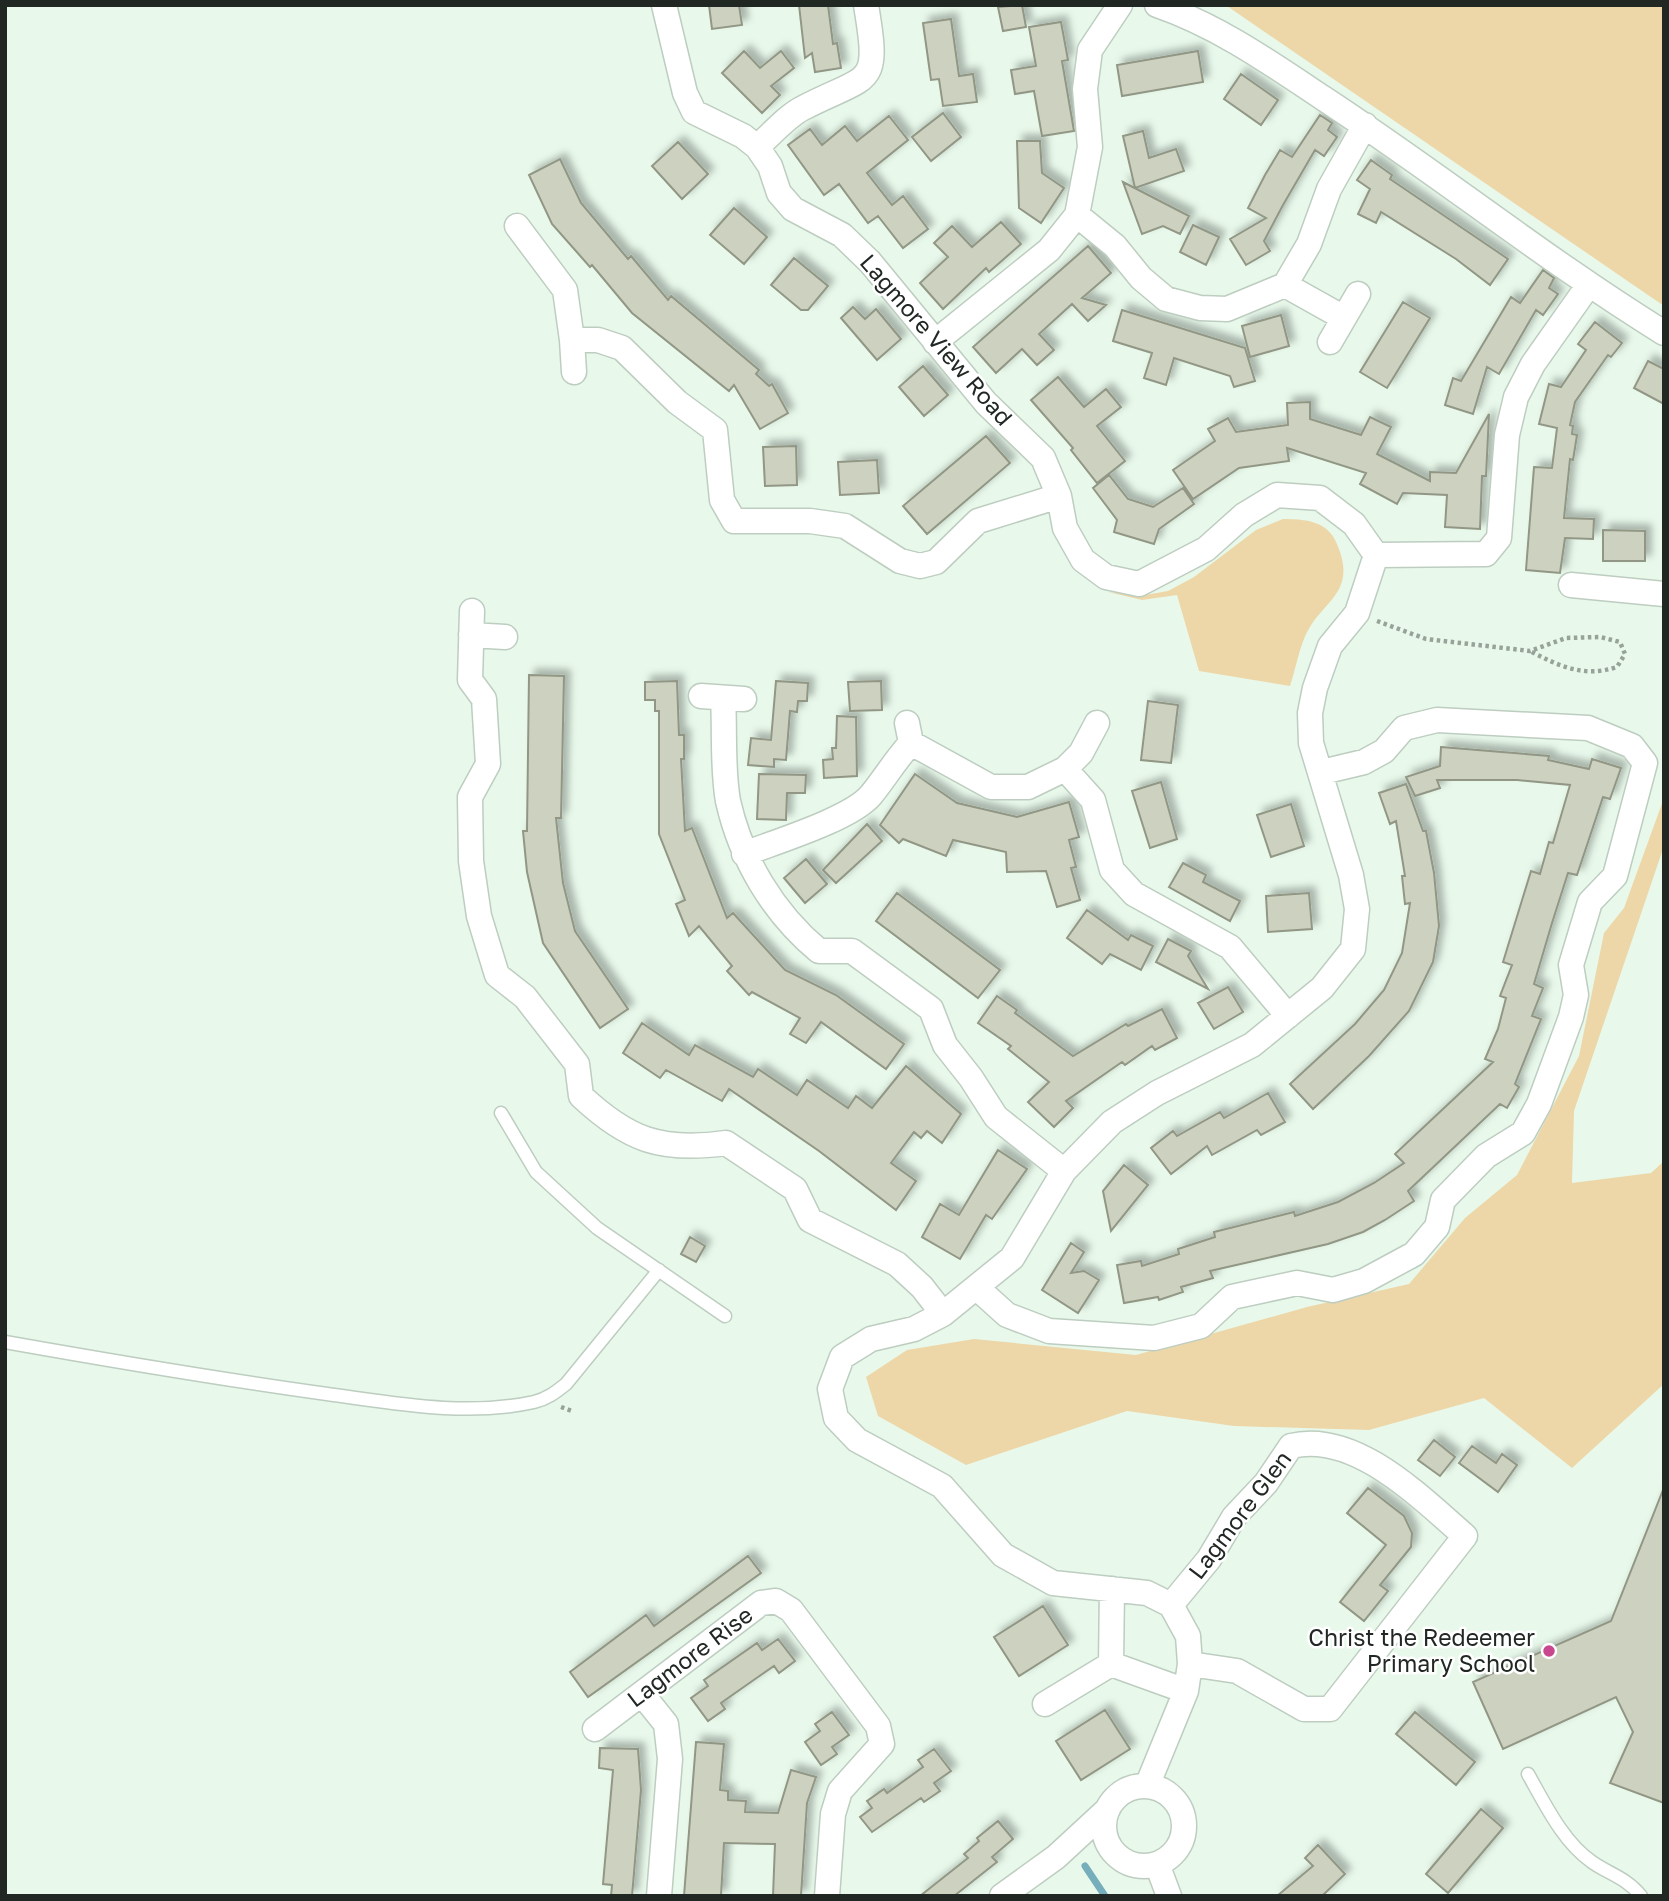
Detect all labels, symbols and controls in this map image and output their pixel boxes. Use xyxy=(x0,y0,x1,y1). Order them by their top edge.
street label: Lagmore View Road xyxy=(855,248,1019,431)
street label: Lagmore Glen xyxy=(1182,1445,1297,1584)
street label: Lagmore Rise xyxy=(621,1600,758,1712)
place label: Christ the Redeemer Primary School xyxy=(1308,1623,1535,1677)
marker: Christ the Redeemer Primary School xyxy=(1541,1643,1557,1659)

